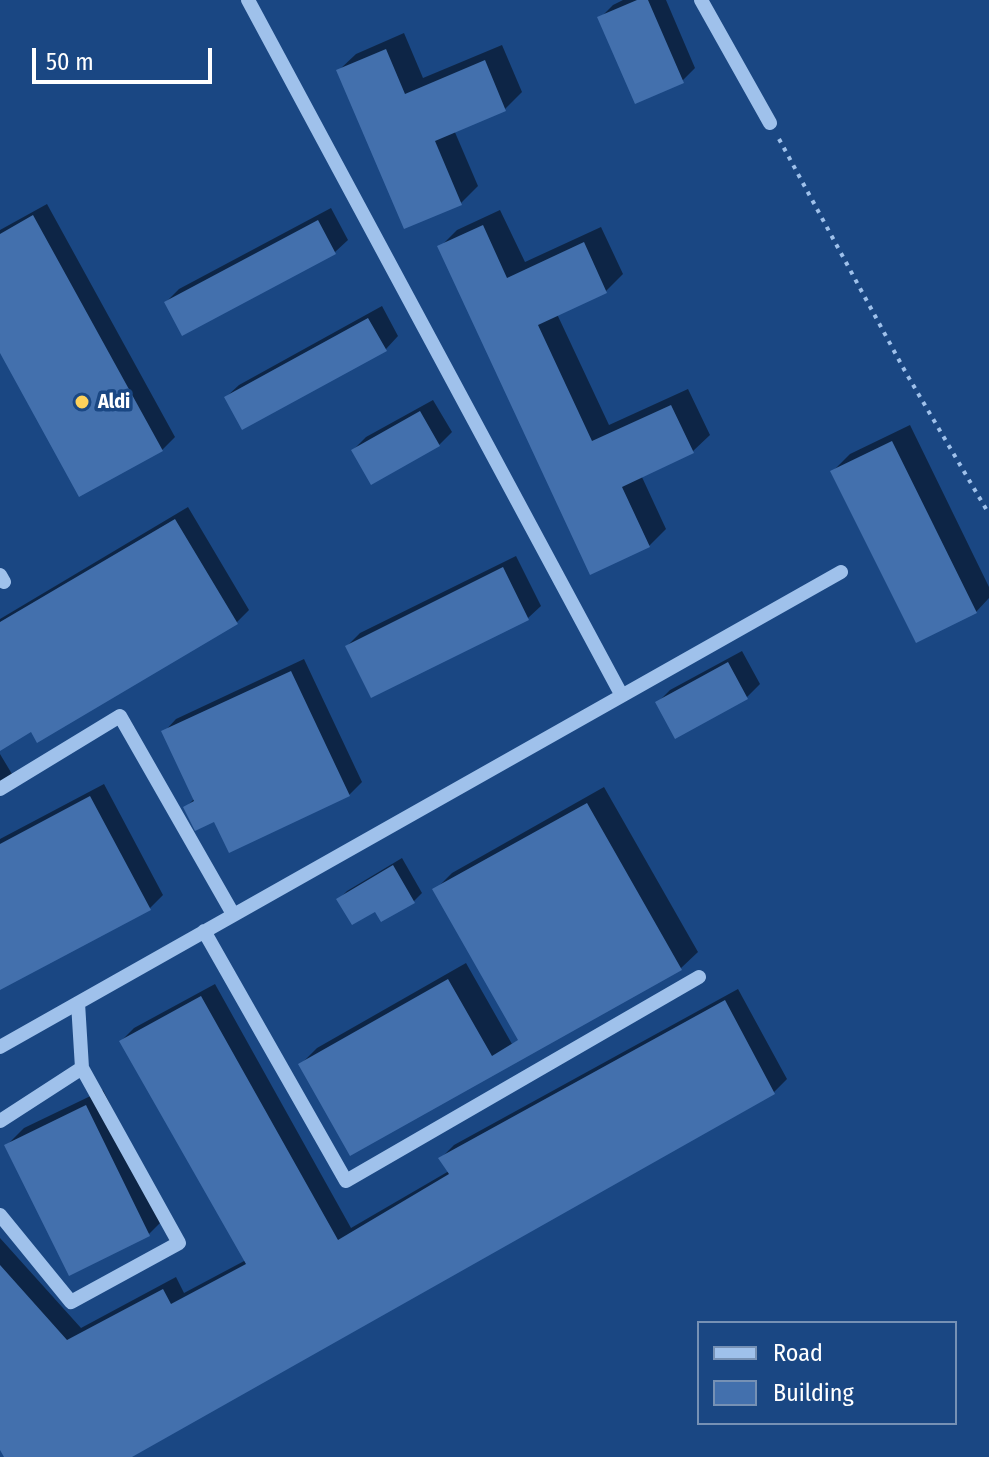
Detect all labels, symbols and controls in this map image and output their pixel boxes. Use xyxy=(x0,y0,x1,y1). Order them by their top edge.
scale bar xyxy=(36,32,216,82)
text: 50 m xyxy=(46,48,94,76)
place label: Aldi xyxy=(98,390,130,414)
marker: Aldi xyxy=(73,393,91,411)
legend xyxy=(697,1321,957,1425)
text: Road xyxy=(773,1339,823,1367)
text: Building xyxy=(773,1379,854,1407)

